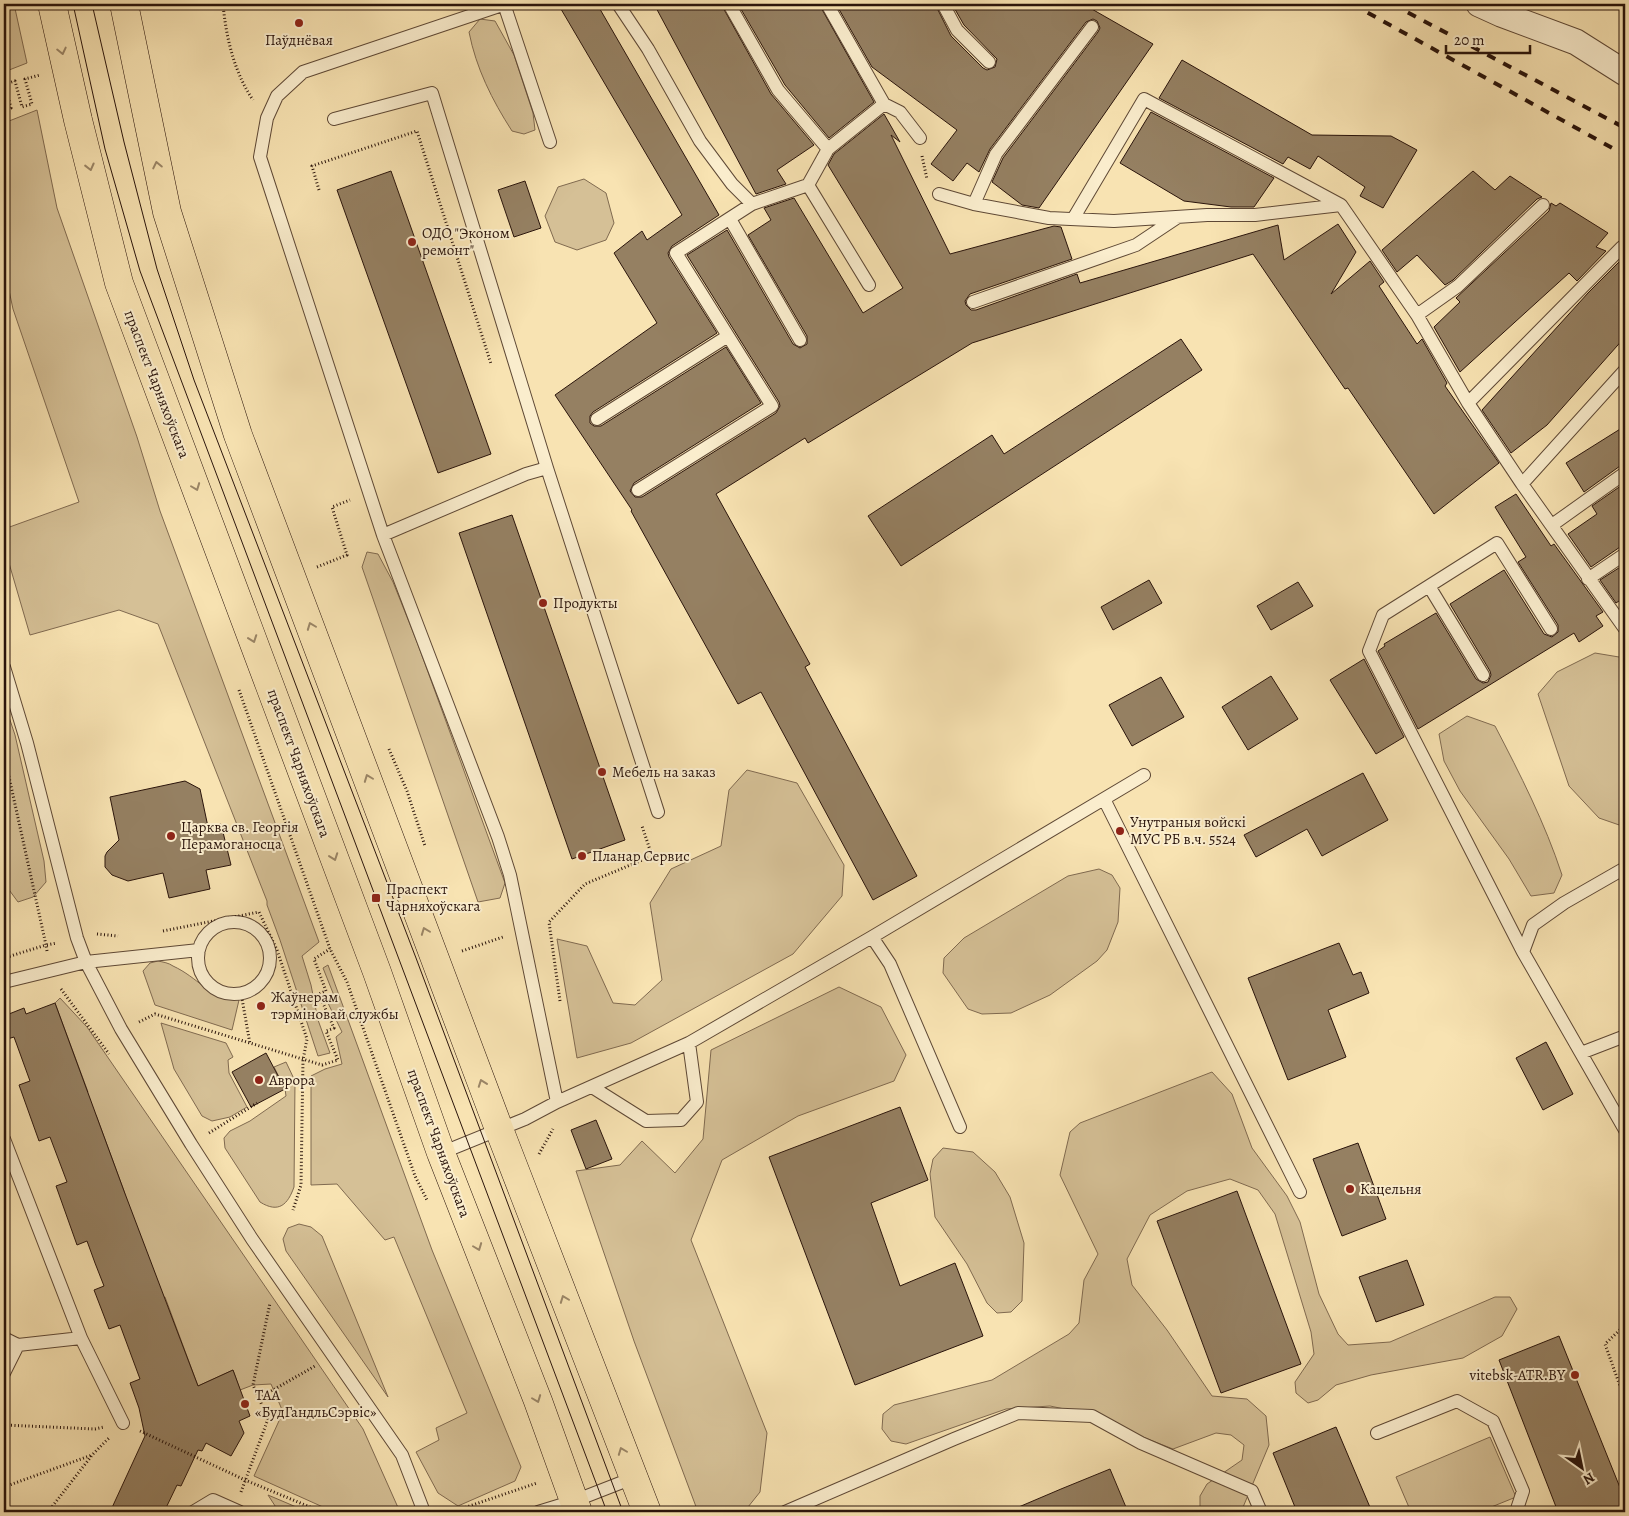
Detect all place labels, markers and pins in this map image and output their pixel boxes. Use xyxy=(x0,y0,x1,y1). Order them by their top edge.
marker: Паўднёвая xyxy=(293,17,305,29)
place label: Паўднёвая xyxy=(265,30,333,50)
place label: ОДО "Эконом ремонт" xyxy=(422,223,510,260)
marker: ОДО "Эконом ремонт" xyxy=(406,236,418,248)
place label: Продукты xyxy=(553,593,618,613)
marker: Продукты xyxy=(537,597,549,609)
place label: Мебель на заказ xyxy=(612,762,716,782)
marker: Мебель на заказ xyxy=(596,766,608,778)
place label: Унутраныя войскі МУС РБ в.ч. 5524 xyxy=(1130,812,1246,849)
place label: Царква св. Георгія Перамоганосца xyxy=(181,817,299,854)
marker: Унутраныя войскі МУС РБ в.ч. 5524 xyxy=(1114,825,1126,837)
marker: Царква св. Георгія Перамоганосца xyxy=(165,830,177,842)
place label: Планар Сервис xyxy=(592,846,690,866)
marker: Планар Сервис xyxy=(576,850,588,862)
place label: Праспект Чарняхоўскага xyxy=(386,879,481,916)
marker: Праспект Чарняхоўскага xyxy=(370,892,382,904)
place label: Жаўнерам тэрміновай службы xyxy=(271,987,399,1024)
marker: Жаўнерам тэрміновай службы xyxy=(255,1000,267,1012)
place label: Аврора xyxy=(268,1070,315,1090)
marker: Аврора xyxy=(253,1074,265,1086)
place label: Кацельня xyxy=(1360,1179,1422,1199)
marker: Кацельня xyxy=(1344,1183,1356,1195)
place label: vitebsk-ATR.BY xyxy=(1468,1365,1566,1385)
marker: vitebsk-ATR.BY xyxy=(1569,1369,1581,1381)
place label: ТАА «БудГандльСэрвіс» xyxy=(255,1385,377,1422)
marker: ТАА «БудГандльСэрвіс» xyxy=(239,1398,251,1410)

